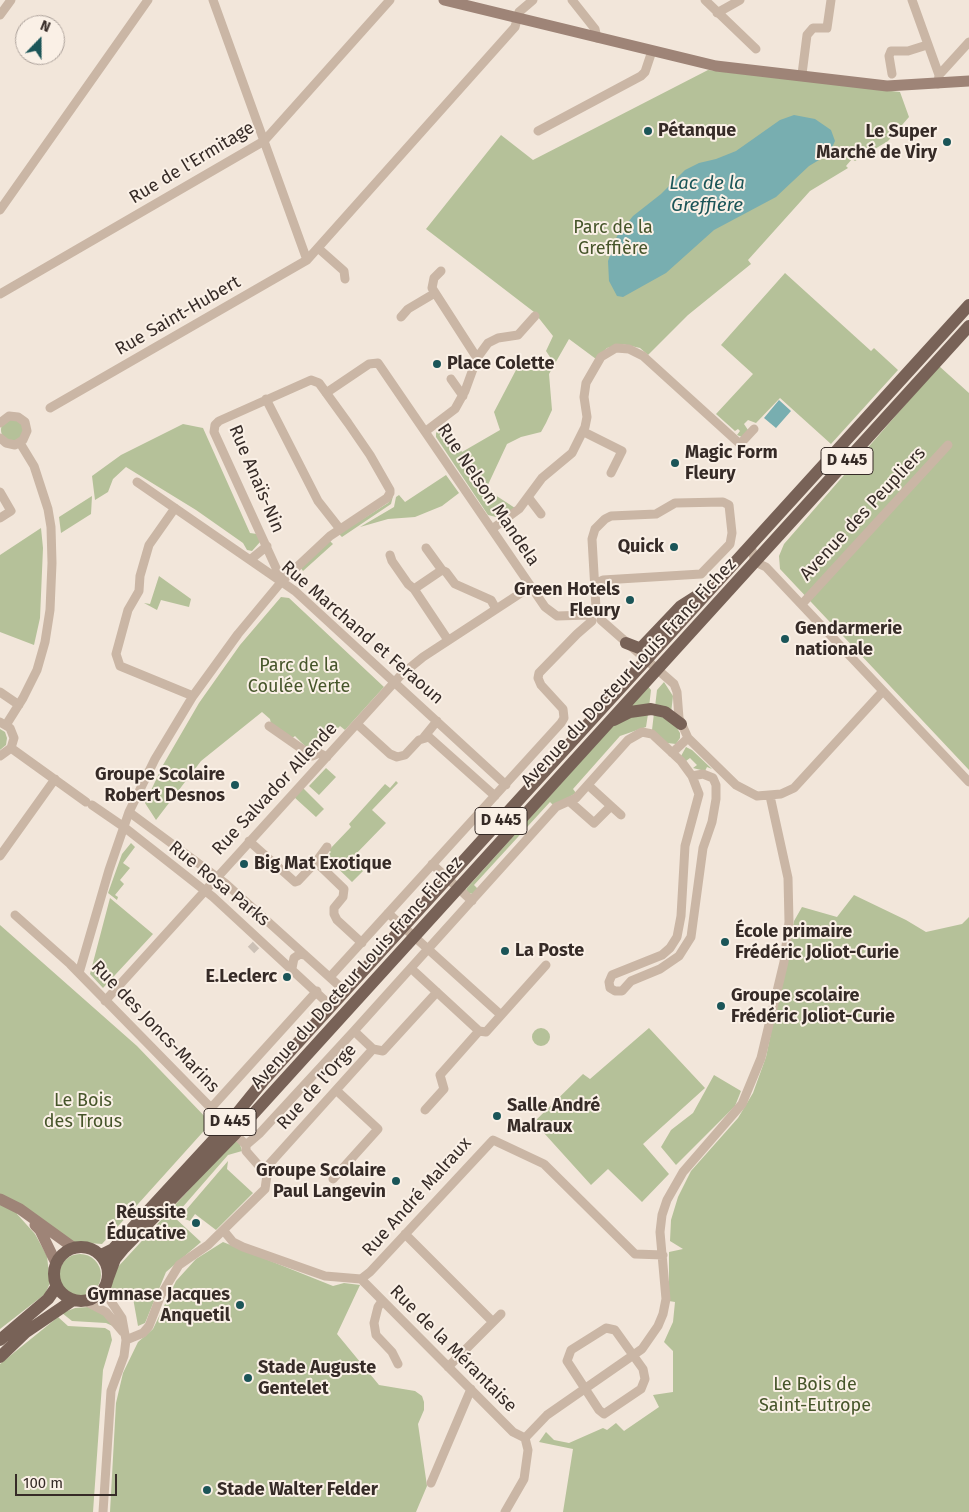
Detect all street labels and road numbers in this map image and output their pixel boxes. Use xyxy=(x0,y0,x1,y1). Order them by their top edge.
street label: Rue de l'Ermitage xyxy=(126,117,258,209)
street label: Rue Saint-Hubert xyxy=(112,271,244,361)
street label: Rue Nelson Mandela xyxy=(432,420,544,570)
street label: Rue Anaïs-Nin xyxy=(224,422,288,536)
street label: Avenue des Peupliers xyxy=(796,443,930,585)
road number: D 445 xyxy=(821,448,873,474)
street label: Avenue du Docteur Louis Franc Fichez xyxy=(517,554,741,792)
street label: Rue Marchand et Feraoun xyxy=(276,557,448,709)
street label: Rue Salvador Allende xyxy=(208,718,342,860)
road number: D 445 xyxy=(475,808,527,834)
street label: Rue Rosa Parks xyxy=(164,837,274,931)
street label: Avenue du Docteur Louis Franc Fichez xyxy=(247,852,467,1094)
street label: Rue des Joncs-Marins xyxy=(86,957,224,1097)
street label: Rue de l'Orge xyxy=(273,1040,361,1134)
road number: D 445 xyxy=(204,1108,256,1136)
street label: Rue André Malraux xyxy=(358,1133,476,1261)
street label: Rue de la Mérantaise xyxy=(385,1281,521,1417)

